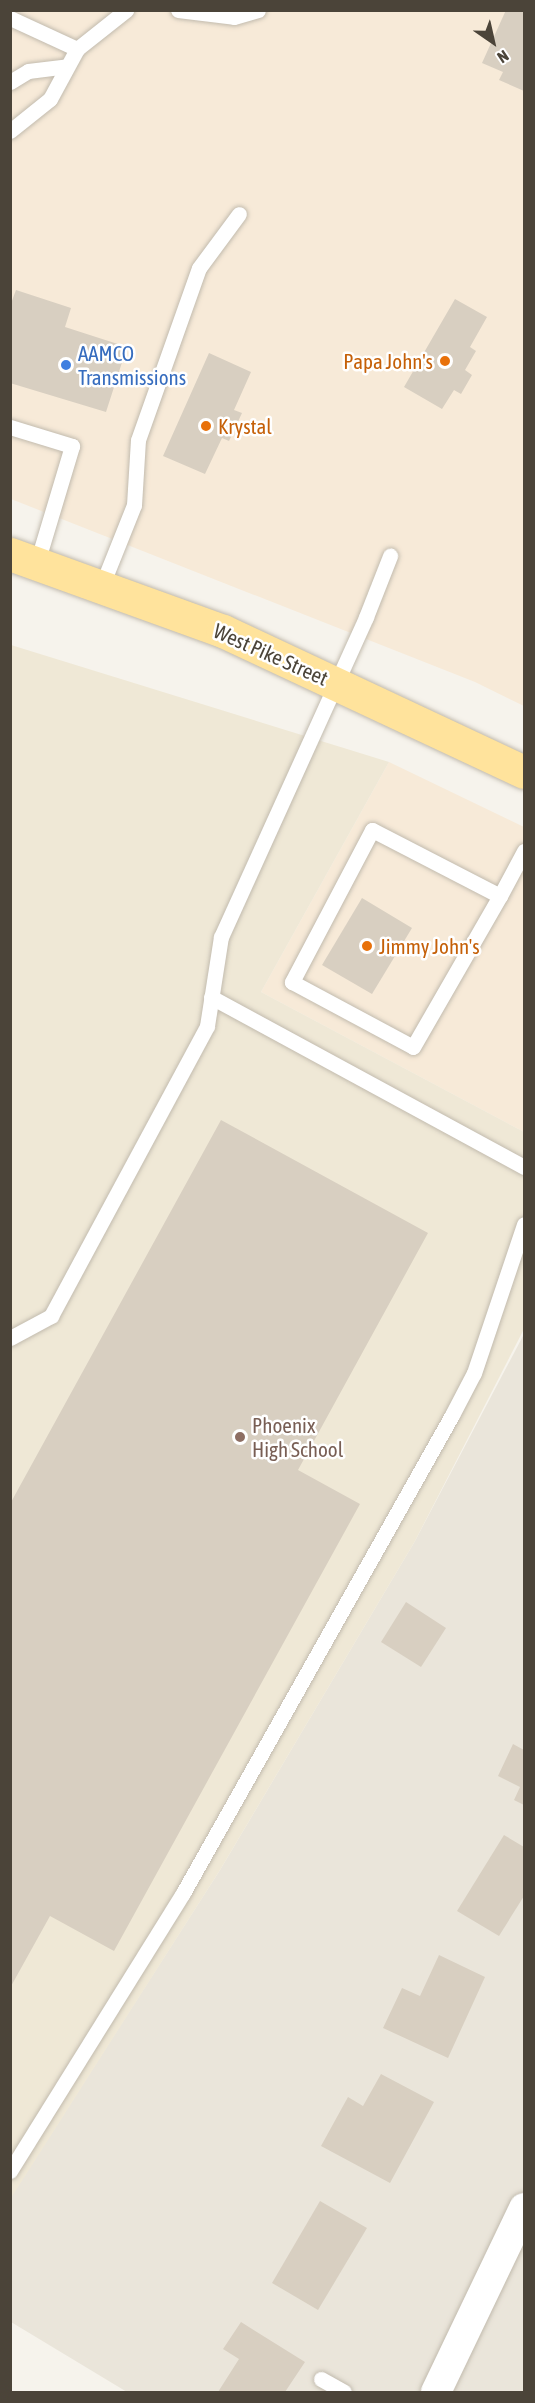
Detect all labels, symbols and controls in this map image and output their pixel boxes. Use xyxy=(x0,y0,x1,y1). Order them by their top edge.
north arrow xyxy=(463,12,523,72)
text: N xyxy=(494,47,512,67)
place label: AAMCO Transmissions xyxy=(78,340,186,390)
place label: Papa John's xyxy=(343,348,433,374)
marker: Papa John's xyxy=(438,354,452,368)
marker: AAMCO Transmissions xyxy=(59,358,73,372)
place label: Krystal xyxy=(218,413,272,439)
marker: Krystal xyxy=(199,419,213,433)
street label: West Pike Street xyxy=(210,618,332,690)
place label: Jimmy John's xyxy=(379,933,480,959)
marker: Jimmy John's xyxy=(360,939,374,953)
place label: Phoenix High School xyxy=(252,1412,343,1462)
marker: Phoenix High School xyxy=(233,1430,247,1444)

